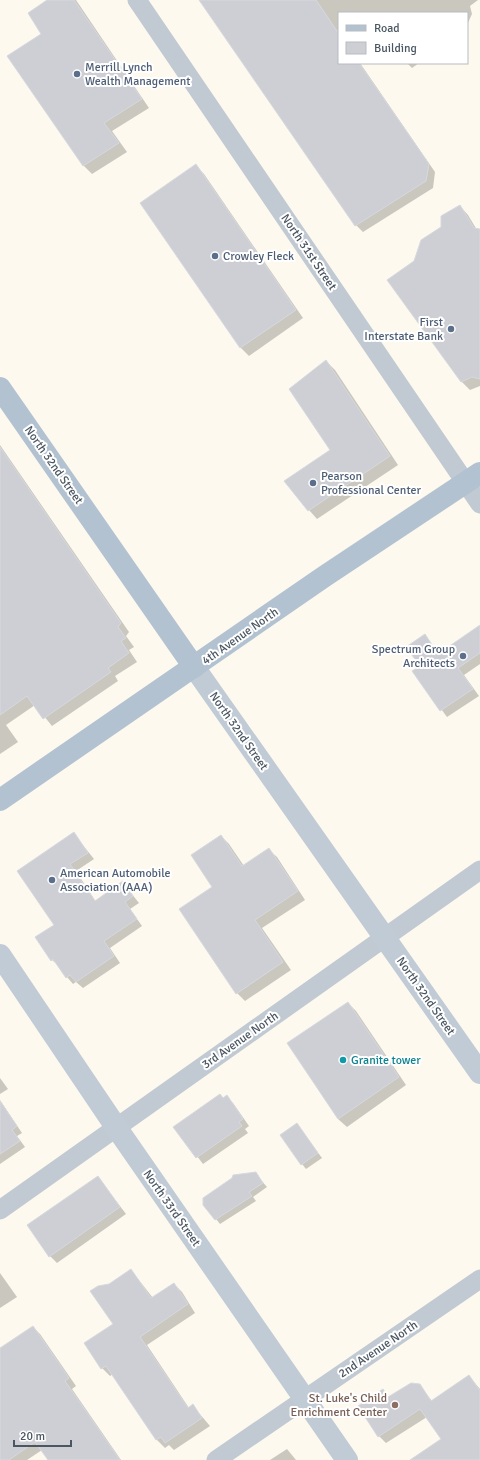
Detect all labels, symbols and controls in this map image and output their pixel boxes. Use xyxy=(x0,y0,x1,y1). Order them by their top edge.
legend xyxy=(338,12,468,64)
text: Road xyxy=(374,21,400,36)
text: Building xyxy=(374,41,417,56)
place label: Merrill Lynch Wealth Management xyxy=(85,60,191,89)
marker: Merrill Lynch Wealth Management xyxy=(72,69,82,79)
street label: North 31st Street xyxy=(278,211,340,293)
place label: Crowley Fleck xyxy=(223,249,294,264)
marker: Crowley Fleck xyxy=(210,251,220,261)
place label: First Interstate Bank xyxy=(364,315,443,344)
marker: First Interstate Bank xyxy=(446,324,456,334)
street label: North 32nd Street xyxy=(21,423,86,507)
place label: Pearson Professional Center xyxy=(321,469,421,498)
marker: Pearson Professional Center xyxy=(308,478,318,488)
street label: 4th Avenue North xyxy=(199,605,281,668)
place label: Spectrum Group Architects xyxy=(372,642,455,671)
marker: Spectrum Group Architects xyxy=(458,651,468,661)
street label: North 32nd Street xyxy=(206,689,271,773)
place label: American Automobile Association (AAA) xyxy=(60,866,171,895)
marker: American Automobile Association (AAA) xyxy=(47,875,57,885)
street label: North 32nd Street xyxy=(393,954,458,1038)
street label: 3rd Avenue North xyxy=(199,1009,281,1072)
place label: Granite tower xyxy=(351,1053,421,1068)
marker: Granite tower xyxy=(338,1055,348,1065)
street label: North 33rd Street xyxy=(140,1167,204,1249)
street label: 2nd Avenue North xyxy=(336,1317,421,1381)
place label: St. Luke's Child Enrichment Center xyxy=(290,1391,388,1420)
marker: St. Luke's Child Enrichment Center xyxy=(390,1400,400,1410)
scale bar xyxy=(14,1422,71,1448)
text: 20 m xyxy=(20,1429,45,1444)

